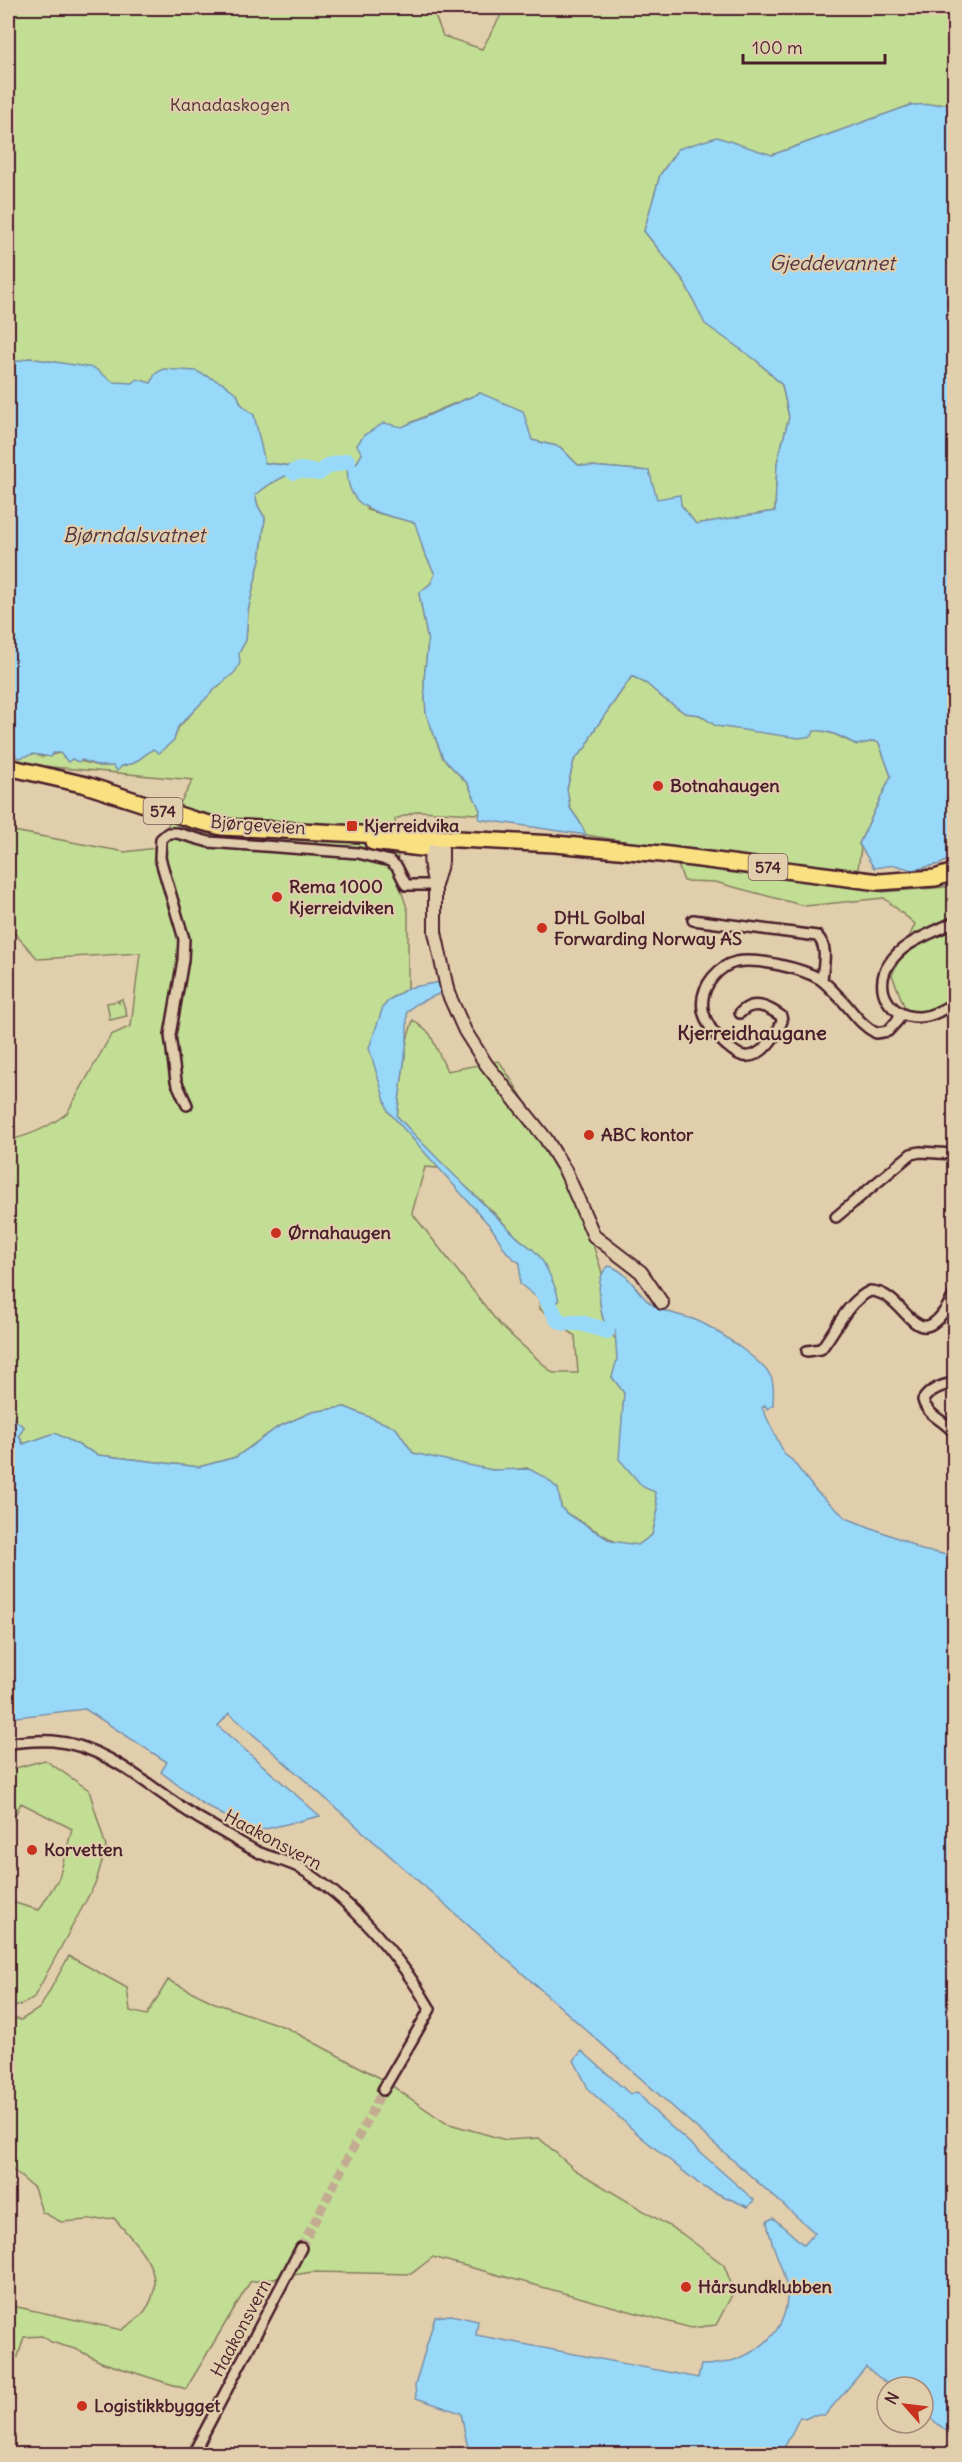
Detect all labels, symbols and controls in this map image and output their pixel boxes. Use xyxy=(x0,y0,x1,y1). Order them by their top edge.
scale bar xyxy=(743,27,886,65)
text: 100 m xyxy=(752,36,803,59)
park label: Kanadaskogen xyxy=(170,93,290,116)
water label: Gjeddevannet xyxy=(769,250,897,275)
water label: Bjørndalsvatnet xyxy=(63,522,207,547)
place label: Botnahaugen xyxy=(670,774,780,797)
marker: Botnahaugen xyxy=(651,779,665,793)
road number: 574 xyxy=(144,798,182,824)
street label: Bjørgeveien xyxy=(210,810,306,839)
place label: Kjerreidvika xyxy=(364,814,459,837)
marker: Kjerreidvika xyxy=(345,819,359,833)
road number: 574 xyxy=(748,854,788,880)
place label: Rema 1000 Kjerreidviken xyxy=(289,875,395,919)
marker: Rema 1000 Kjerreidviken xyxy=(270,890,284,904)
place label: DHL Golbal Forwarding Norway AS xyxy=(554,906,742,950)
marker: DHL Golbal Forwarding Norway AS xyxy=(535,921,549,935)
district label: Kjerreidhaugane xyxy=(677,1020,827,1045)
place label: ABC kontor xyxy=(601,1123,694,1146)
marker: ABC kontor xyxy=(582,1128,596,1142)
place label: Ørnahaugen xyxy=(288,1221,391,1244)
marker: Ørnahaugen xyxy=(269,1226,283,1240)
street label: Haakonsvern xyxy=(220,1804,326,1875)
place label: Korvetten xyxy=(44,1838,123,1861)
marker: Korvetten xyxy=(25,1843,39,1857)
street label: Haakonsvern xyxy=(205,2275,276,2381)
place label: Hårsundklubben xyxy=(698,2275,833,2298)
marker: Hårsundklubben xyxy=(679,2280,693,2294)
north arrow xyxy=(875,2375,935,2435)
text: N xyxy=(880,2388,903,2408)
place label: Logistikkbygget xyxy=(94,2394,221,2417)
marker: Logistikkbygget xyxy=(75,2399,89,2413)

